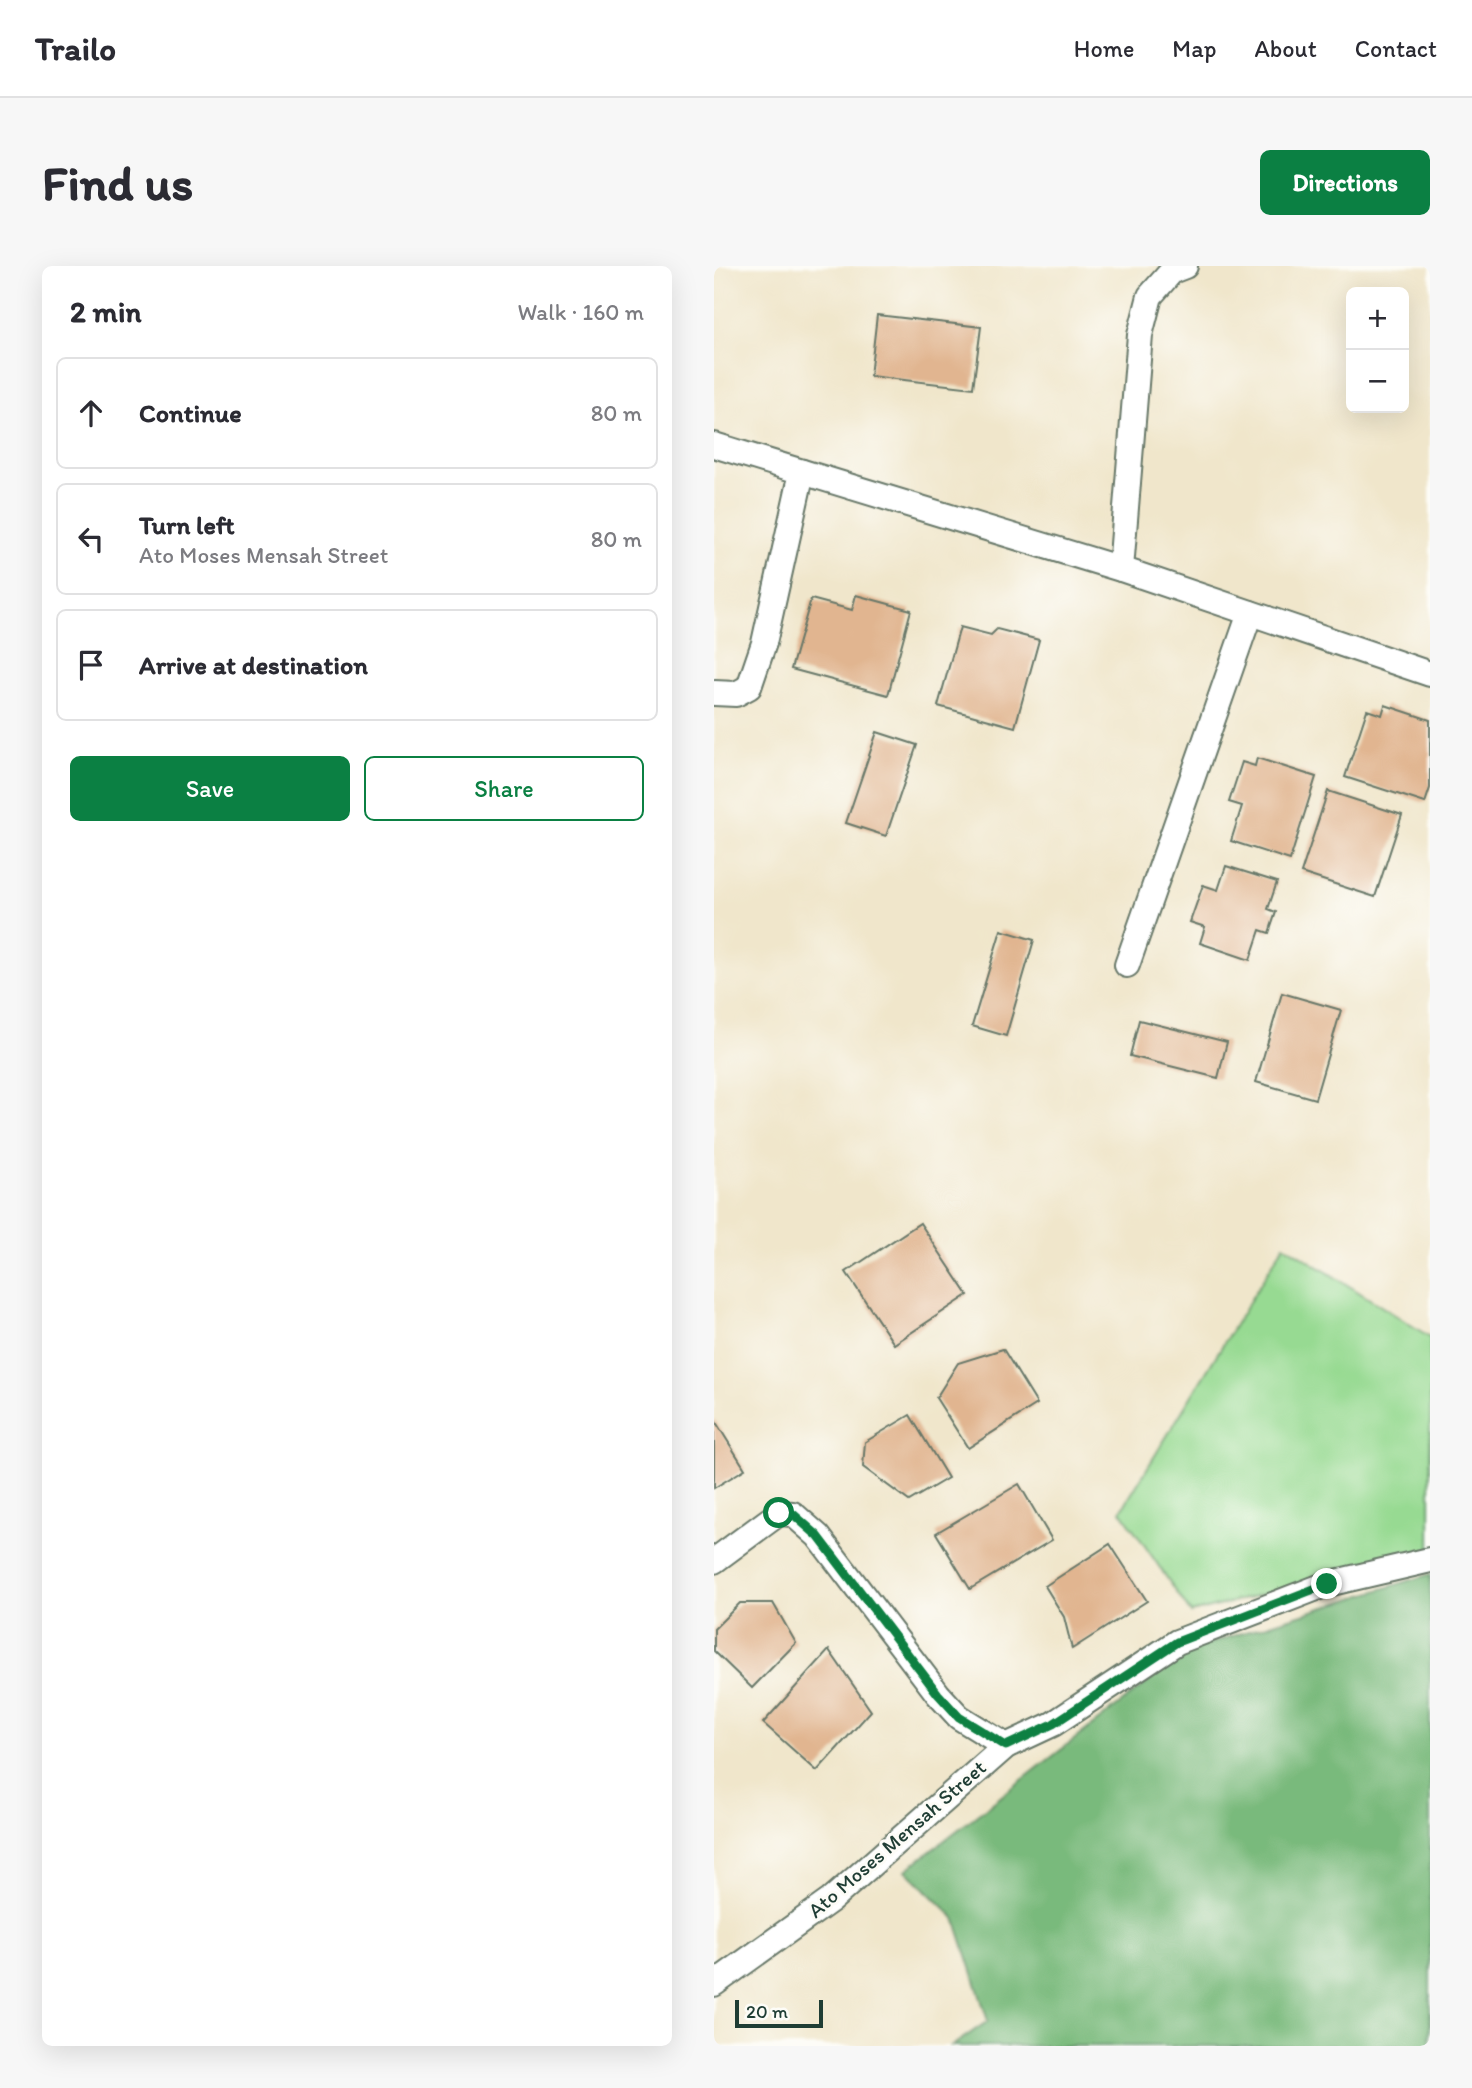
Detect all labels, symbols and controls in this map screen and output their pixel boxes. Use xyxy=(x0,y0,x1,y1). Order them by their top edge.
text: Trailo xyxy=(35,29,116,68)
text: Home xyxy=(1074,34,1134,63)
text: Map xyxy=(1172,34,1216,63)
text: About xyxy=(1254,34,1317,63)
text: Contact xyxy=(1355,34,1437,63)
button: Directions xyxy=(1260,150,1430,215)
text: Find us xyxy=(42,153,193,212)
map controls xyxy=(1346,287,1409,413)
button: + xyxy=(1346,287,1409,350)
text: 2 min xyxy=(70,293,141,330)
text: Walk · 160 m xyxy=(518,298,644,326)
button: − xyxy=(1346,350,1409,413)
icon: ahead xyxy=(72,394,110,432)
text: Continue xyxy=(139,397,242,429)
text: 80 m xyxy=(591,399,642,427)
text: Turn left xyxy=(139,509,235,541)
icon: left xyxy=(72,520,110,558)
text: 80 m xyxy=(591,525,642,553)
text: Ato Moses Mensah Street xyxy=(139,541,388,569)
icon: arrive xyxy=(72,646,110,684)
text: Arrive at destination xyxy=(139,649,368,681)
button: Save xyxy=(70,756,350,821)
button: Share xyxy=(364,756,644,821)
route start xyxy=(763,1497,794,1528)
route end xyxy=(1311,1568,1342,1599)
street label: Ato Moses Mensah Street xyxy=(803,1754,991,1923)
scale bar xyxy=(735,1997,822,2029)
text: 20 m xyxy=(746,2000,788,2023)

